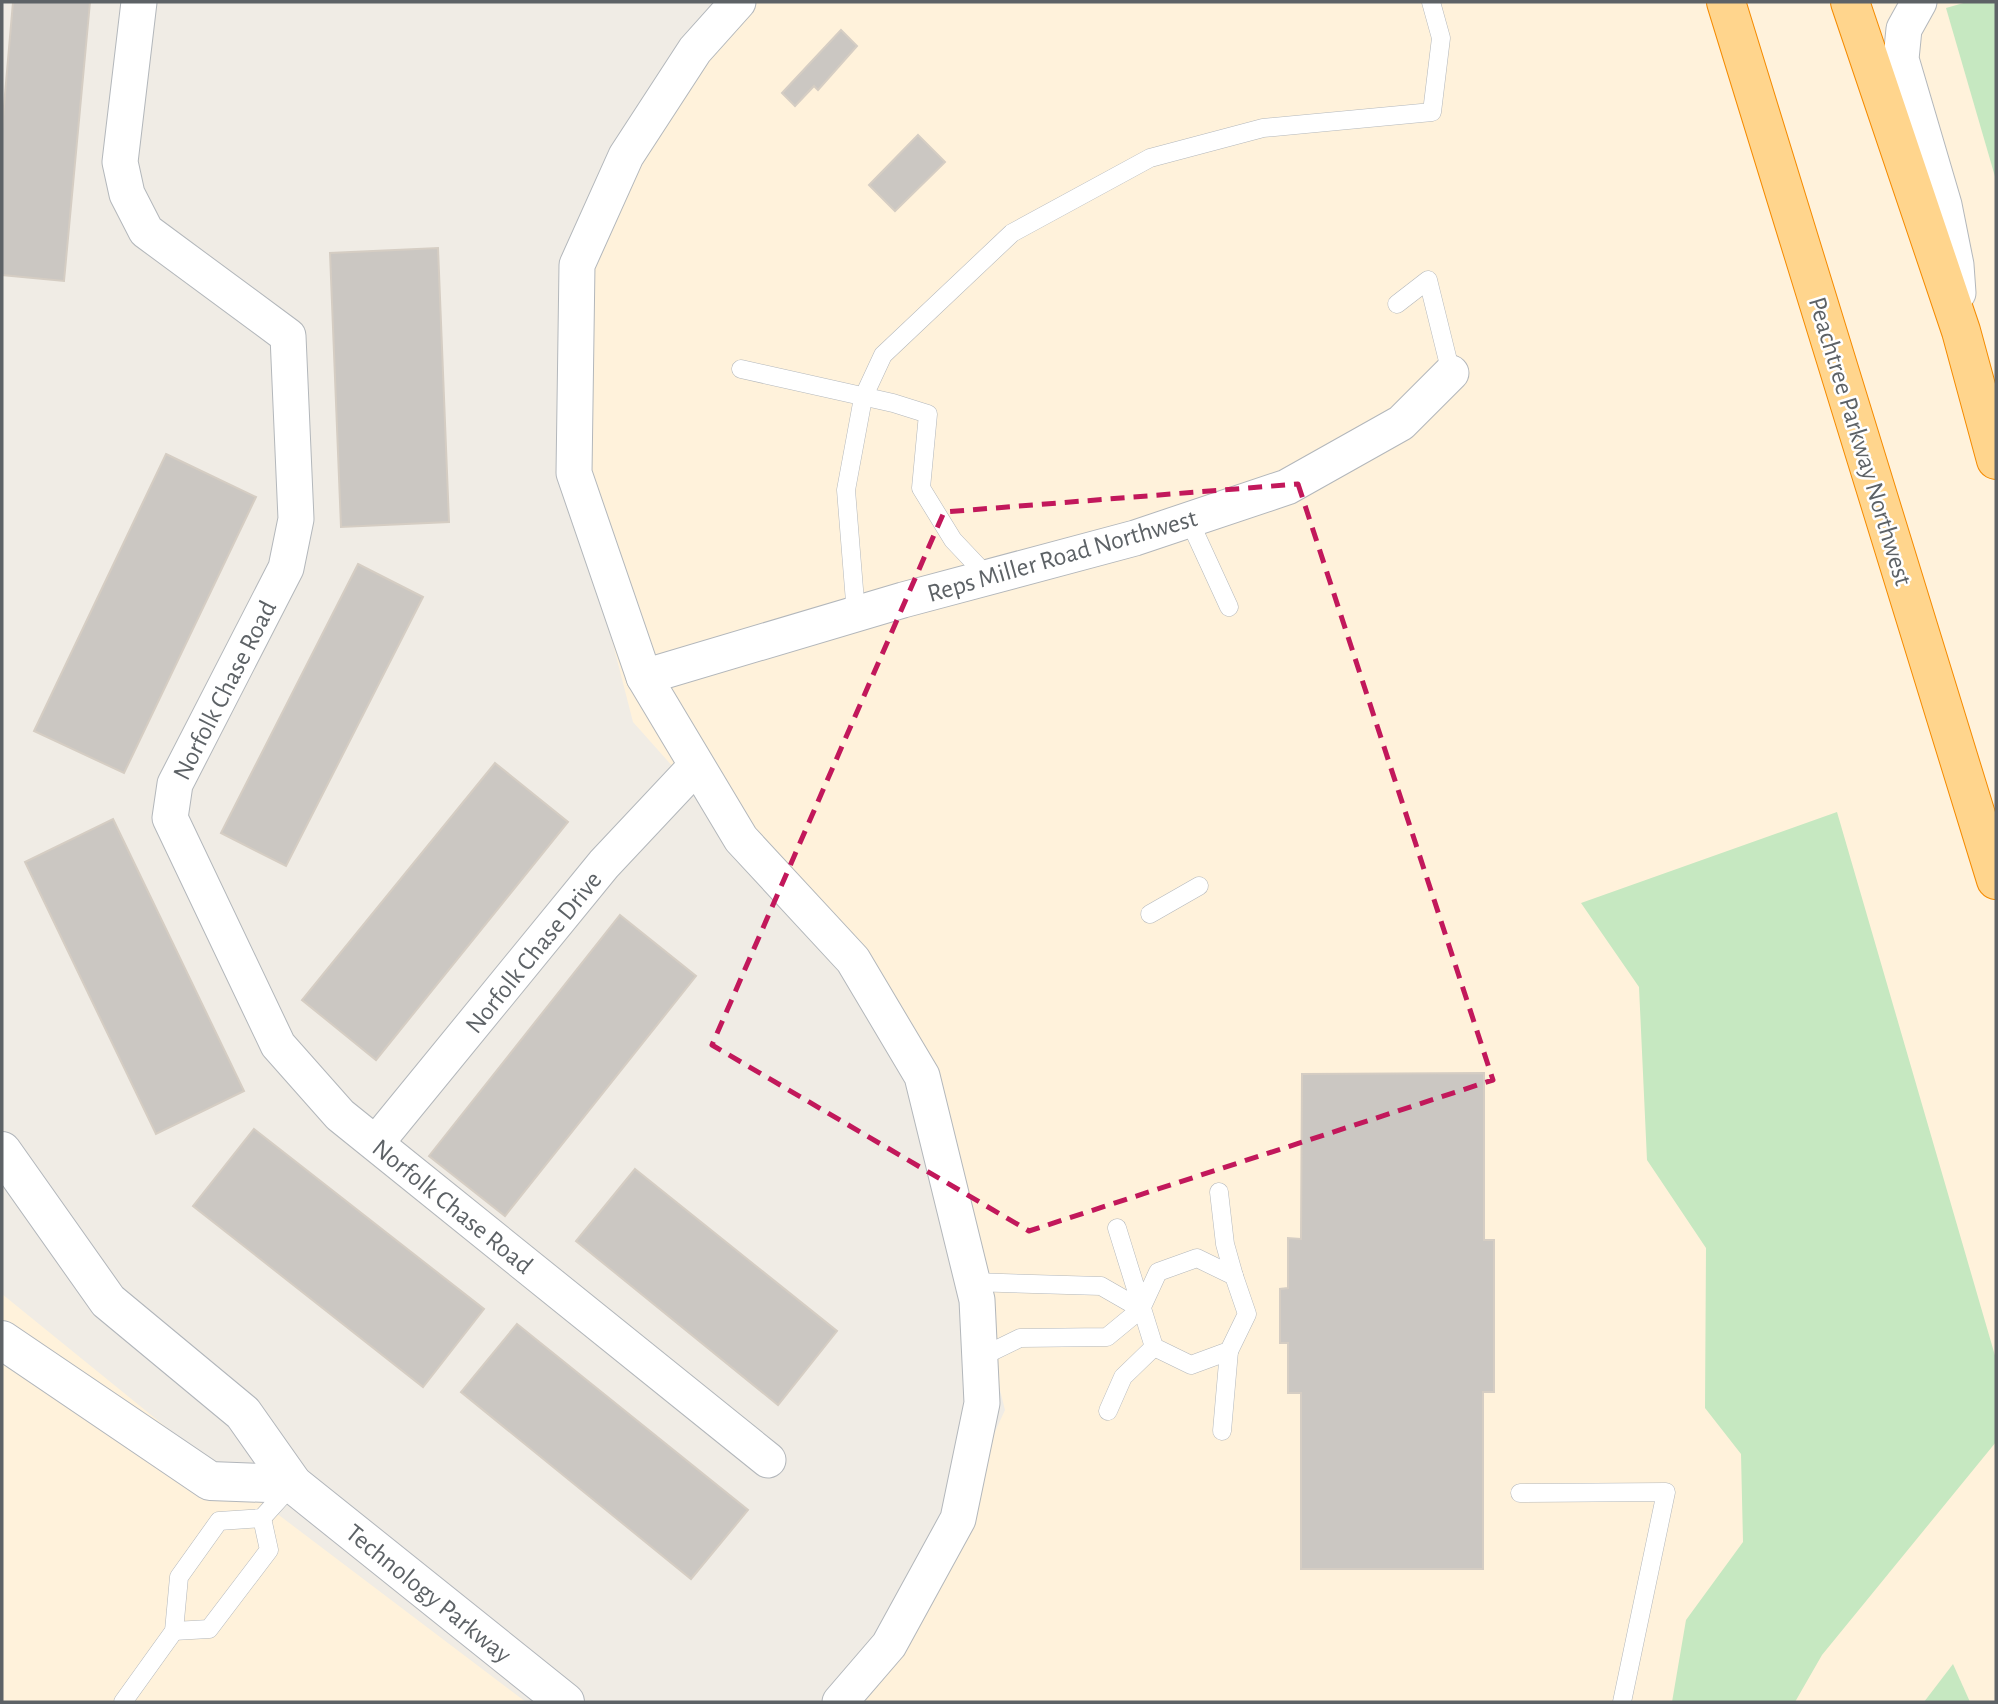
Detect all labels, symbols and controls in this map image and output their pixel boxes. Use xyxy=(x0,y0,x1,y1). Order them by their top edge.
street label: Peachtree Parkway Northwest xyxy=(1804,294,1916,589)
street label: Reps Miller Road Northwest xyxy=(924,505,1200,607)
street label: Norfolk Chase Road xyxy=(168,597,281,784)
street label: Norfolk Chase Drive xyxy=(461,867,607,1038)
street label: Norfolk Chase Road xyxy=(367,1135,537,1279)
street label: Technology Parkway xyxy=(341,1519,516,1668)

